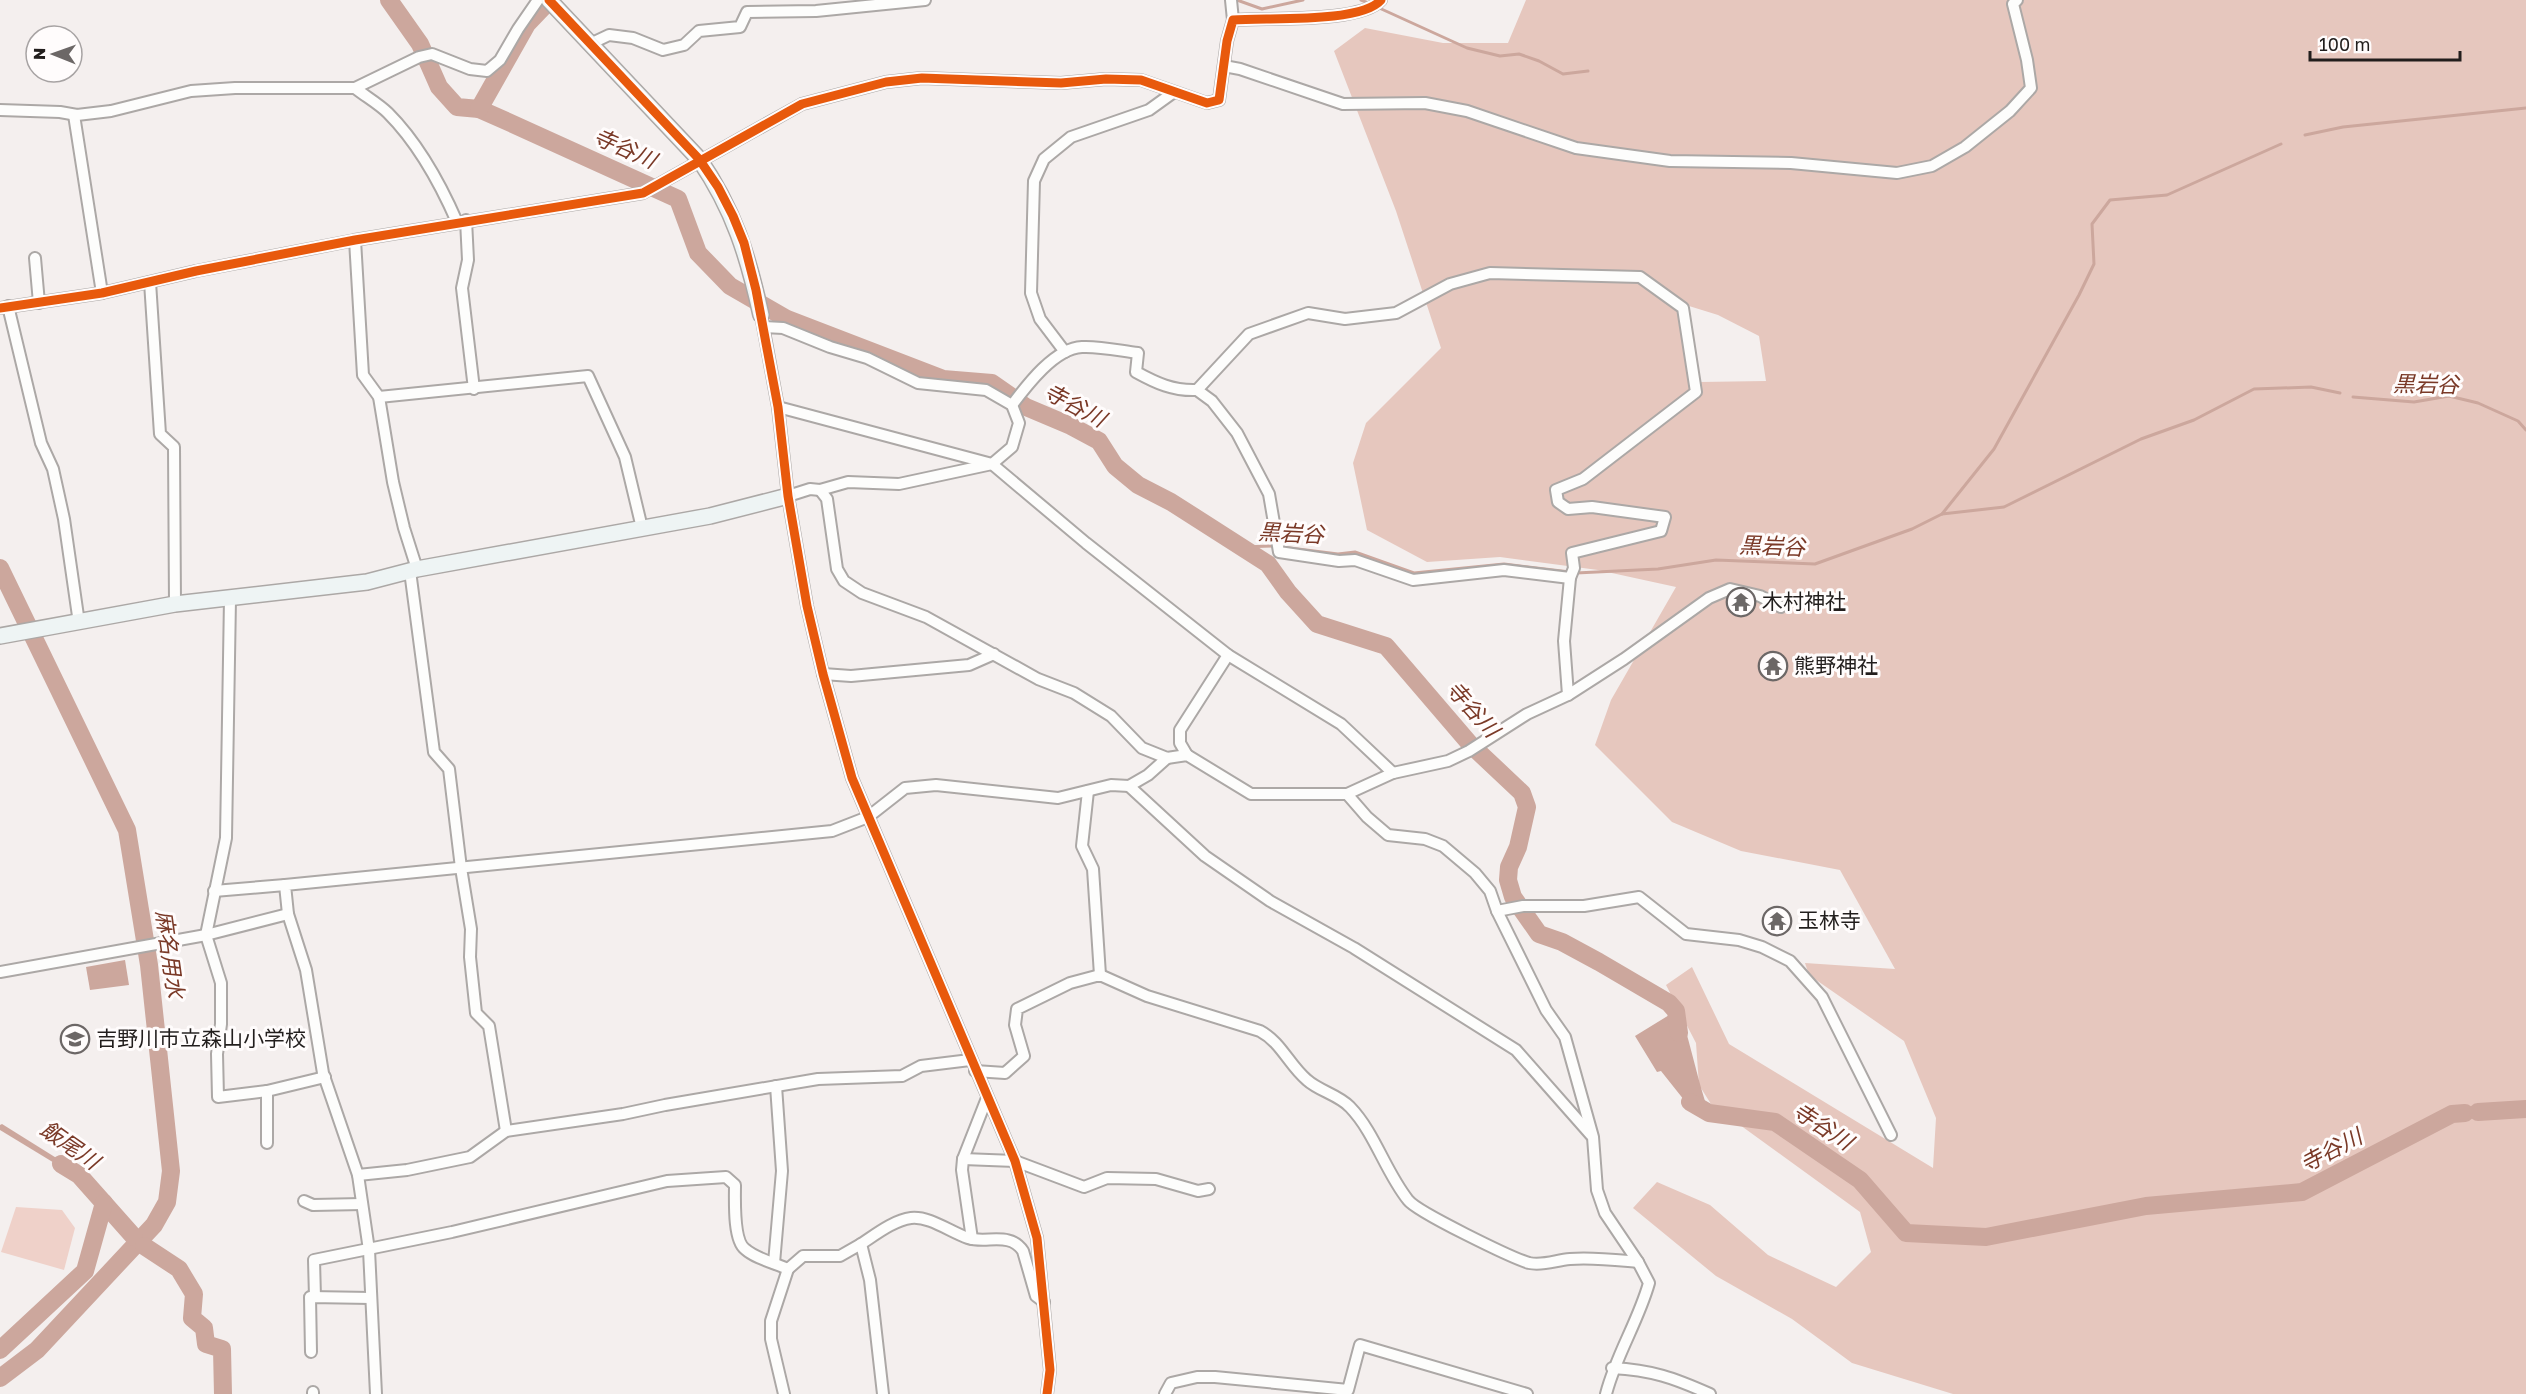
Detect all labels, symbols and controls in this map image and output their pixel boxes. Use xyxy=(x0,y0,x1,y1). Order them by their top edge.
north arrow xyxy=(24,24,84,84)
scale bar xyxy=(2310,24,2460,62)
text: 100 m xyxy=(2319,33,2370,55)
text: N xyxy=(29,47,49,60)
water label: 寺谷川 xyxy=(590,122,663,174)
water label: 黒岩谷 xyxy=(2393,369,2461,398)
water label: 寺谷川 xyxy=(1040,377,1112,433)
water label: 黒岩谷 xyxy=(1257,517,1327,548)
water label: 黒岩谷 xyxy=(1739,531,1807,560)
temple icon: 木村神社 xyxy=(1725,586,1757,618)
place label: 木村神社 xyxy=(1762,588,1846,614)
temple icon: 熊野神社 xyxy=(1757,650,1789,682)
place label: 熊野神社 xyxy=(1794,652,1878,678)
water label: 寺谷川 xyxy=(1441,675,1507,744)
temple icon: 玉林寺 xyxy=(1761,905,1793,937)
place label: 玉林寺 xyxy=(1798,907,1861,933)
water label: 麻名用水 xyxy=(151,908,190,1001)
school or university icon: 吉野川市立森山小学校 xyxy=(59,1023,91,1055)
place label: 吉野川市立森山小学校 xyxy=(96,1025,306,1051)
water label: 寺谷川 xyxy=(1788,1096,1860,1156)
water label: 飯尾川 xyxy=(36,1115,107,1176)
water label: 寺谷川 xyxy=(2295,1121,2368,1177)

